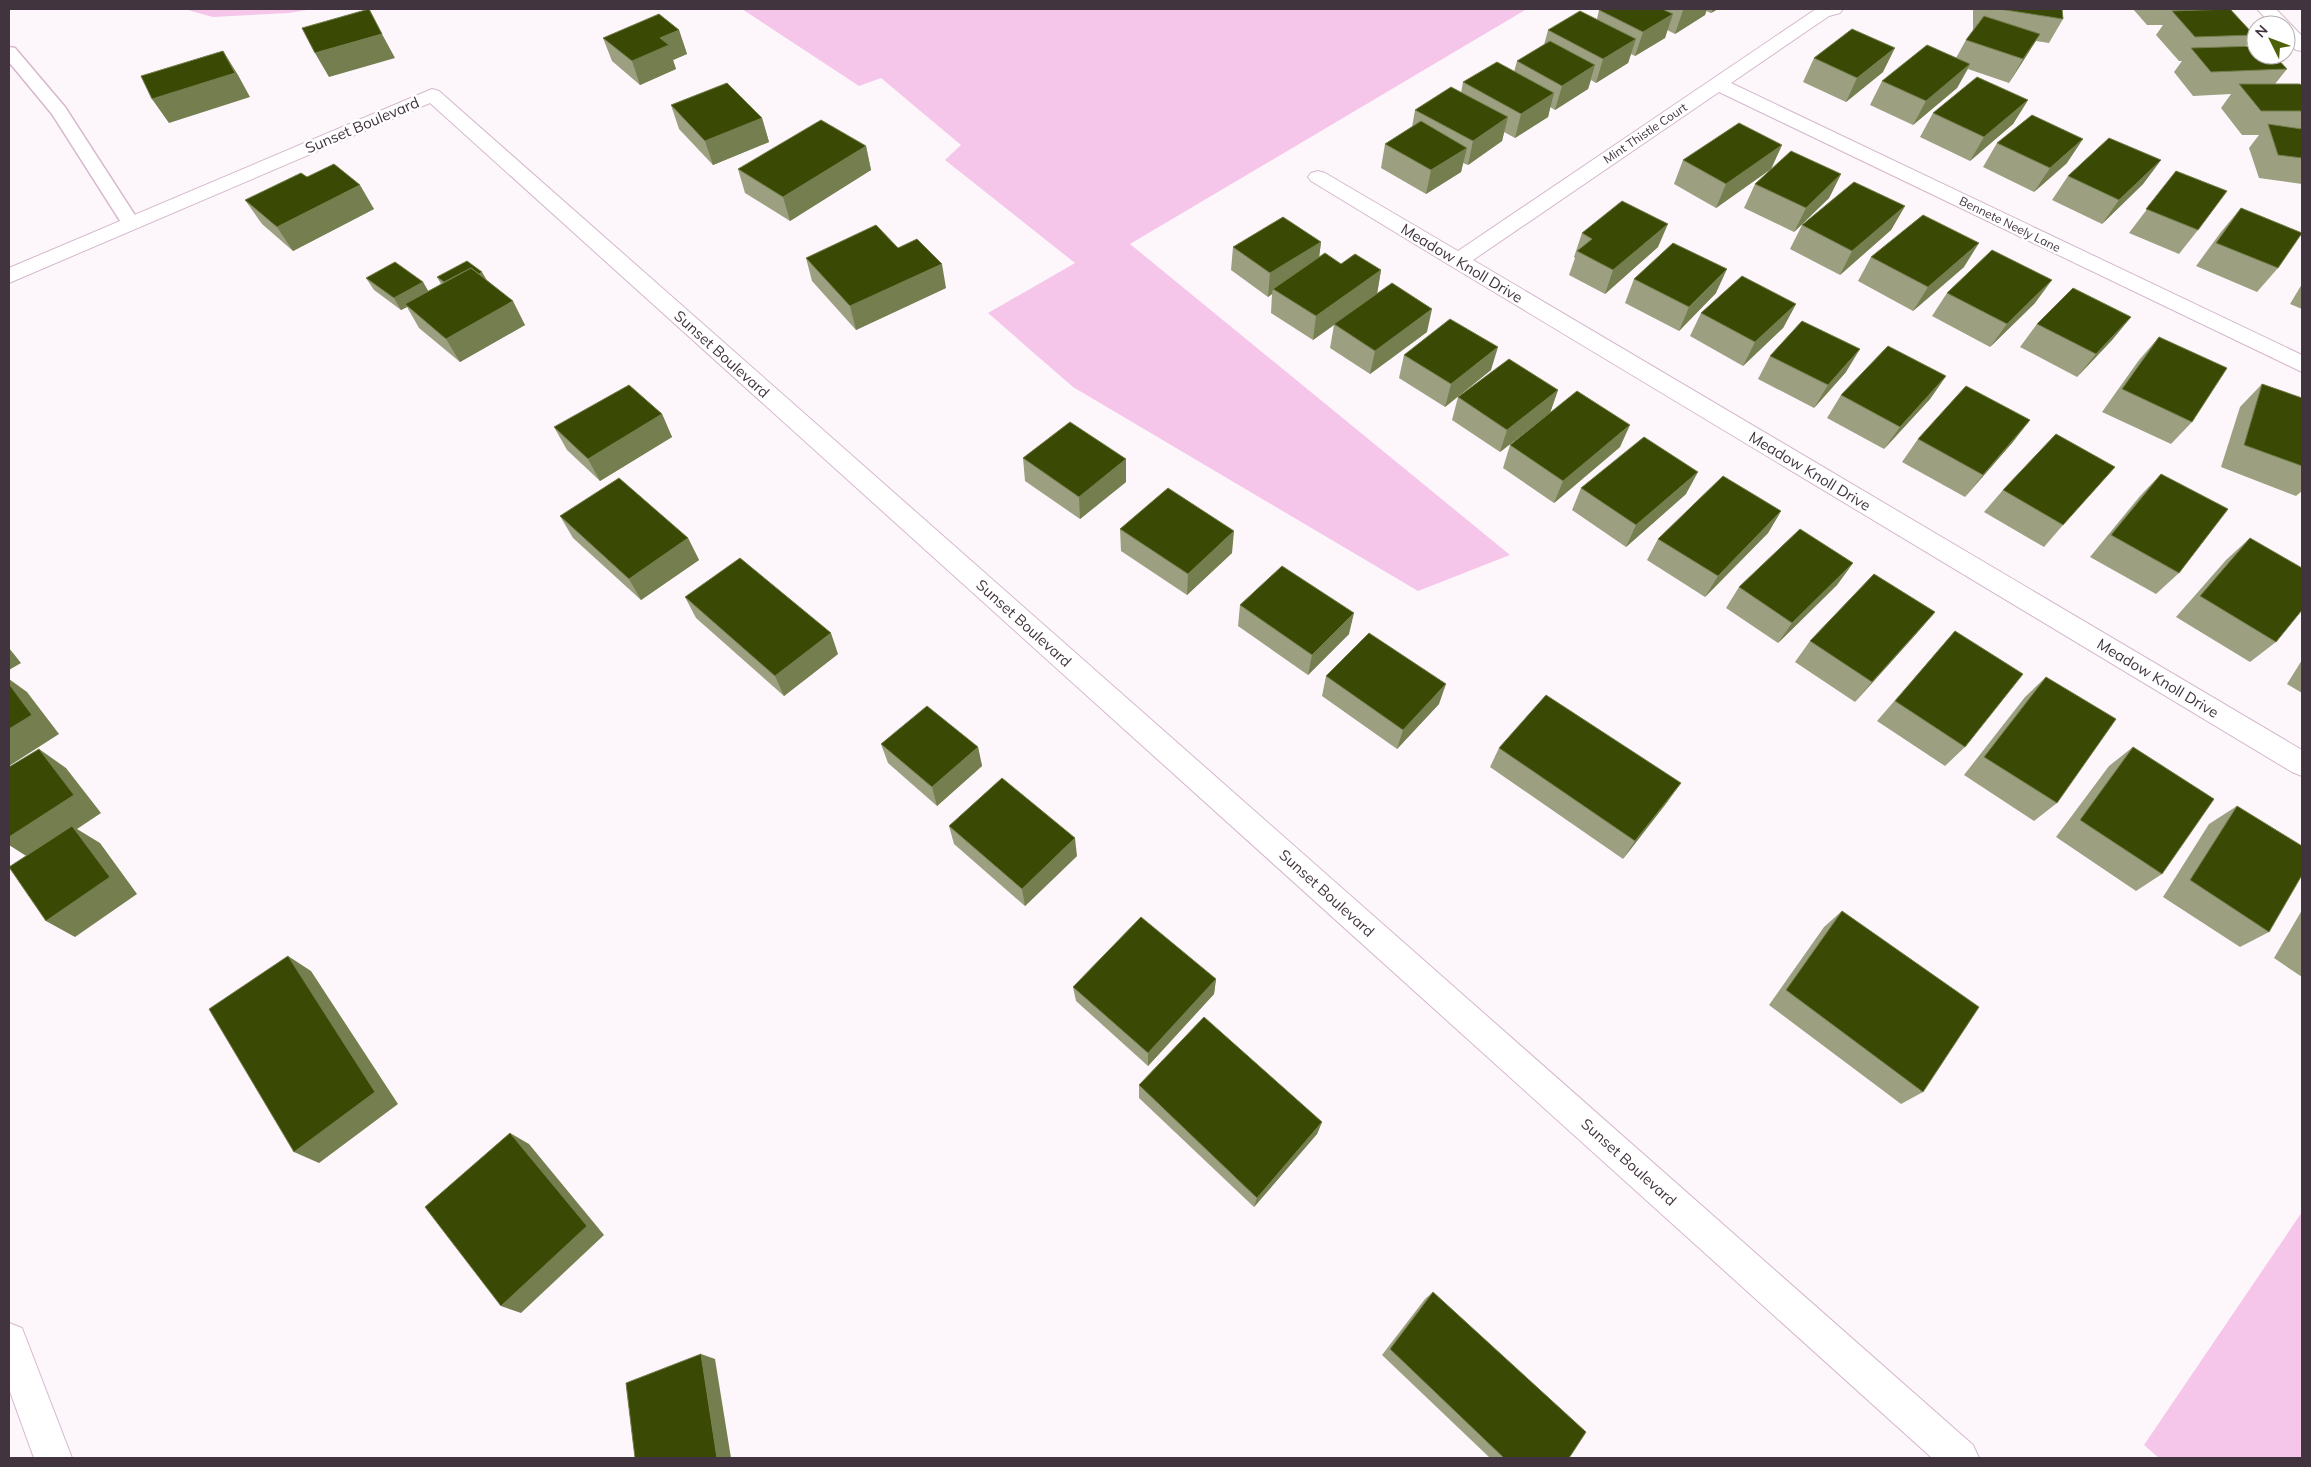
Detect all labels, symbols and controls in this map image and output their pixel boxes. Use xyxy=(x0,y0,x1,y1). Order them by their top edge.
north arrow xyxy=(2246,15,2296,65)
text: N xyxy=(2251,21,2272,41)
street label: Sunset Boulevard xyxy=(302,92,422,158)
street label: Mint Thistle Court xyxy=(1600,99,1690,167)
street label: Bennete Neely Lane xyxy=(1957,193,2063,255)
street label: Meadow Knoll Drive xyxy=(1398,219,1526,307)
street label: Sunset Boulevard xyxy=(670,306,774,402)
street label: Meadow Knoll Drive xyxy=(1746,427,1874,515)
street label: Sunset Boulevard xyxy=(972,575,1076,671)
street label: Meadow Knoll Drive xyxy=(2094,634,2222,722)
street label: Sunset Boulevard xyxy=(1275,845,1379,941)
street label: Sunset Boulevard xyxy=(1577,1114,1681,1210)

